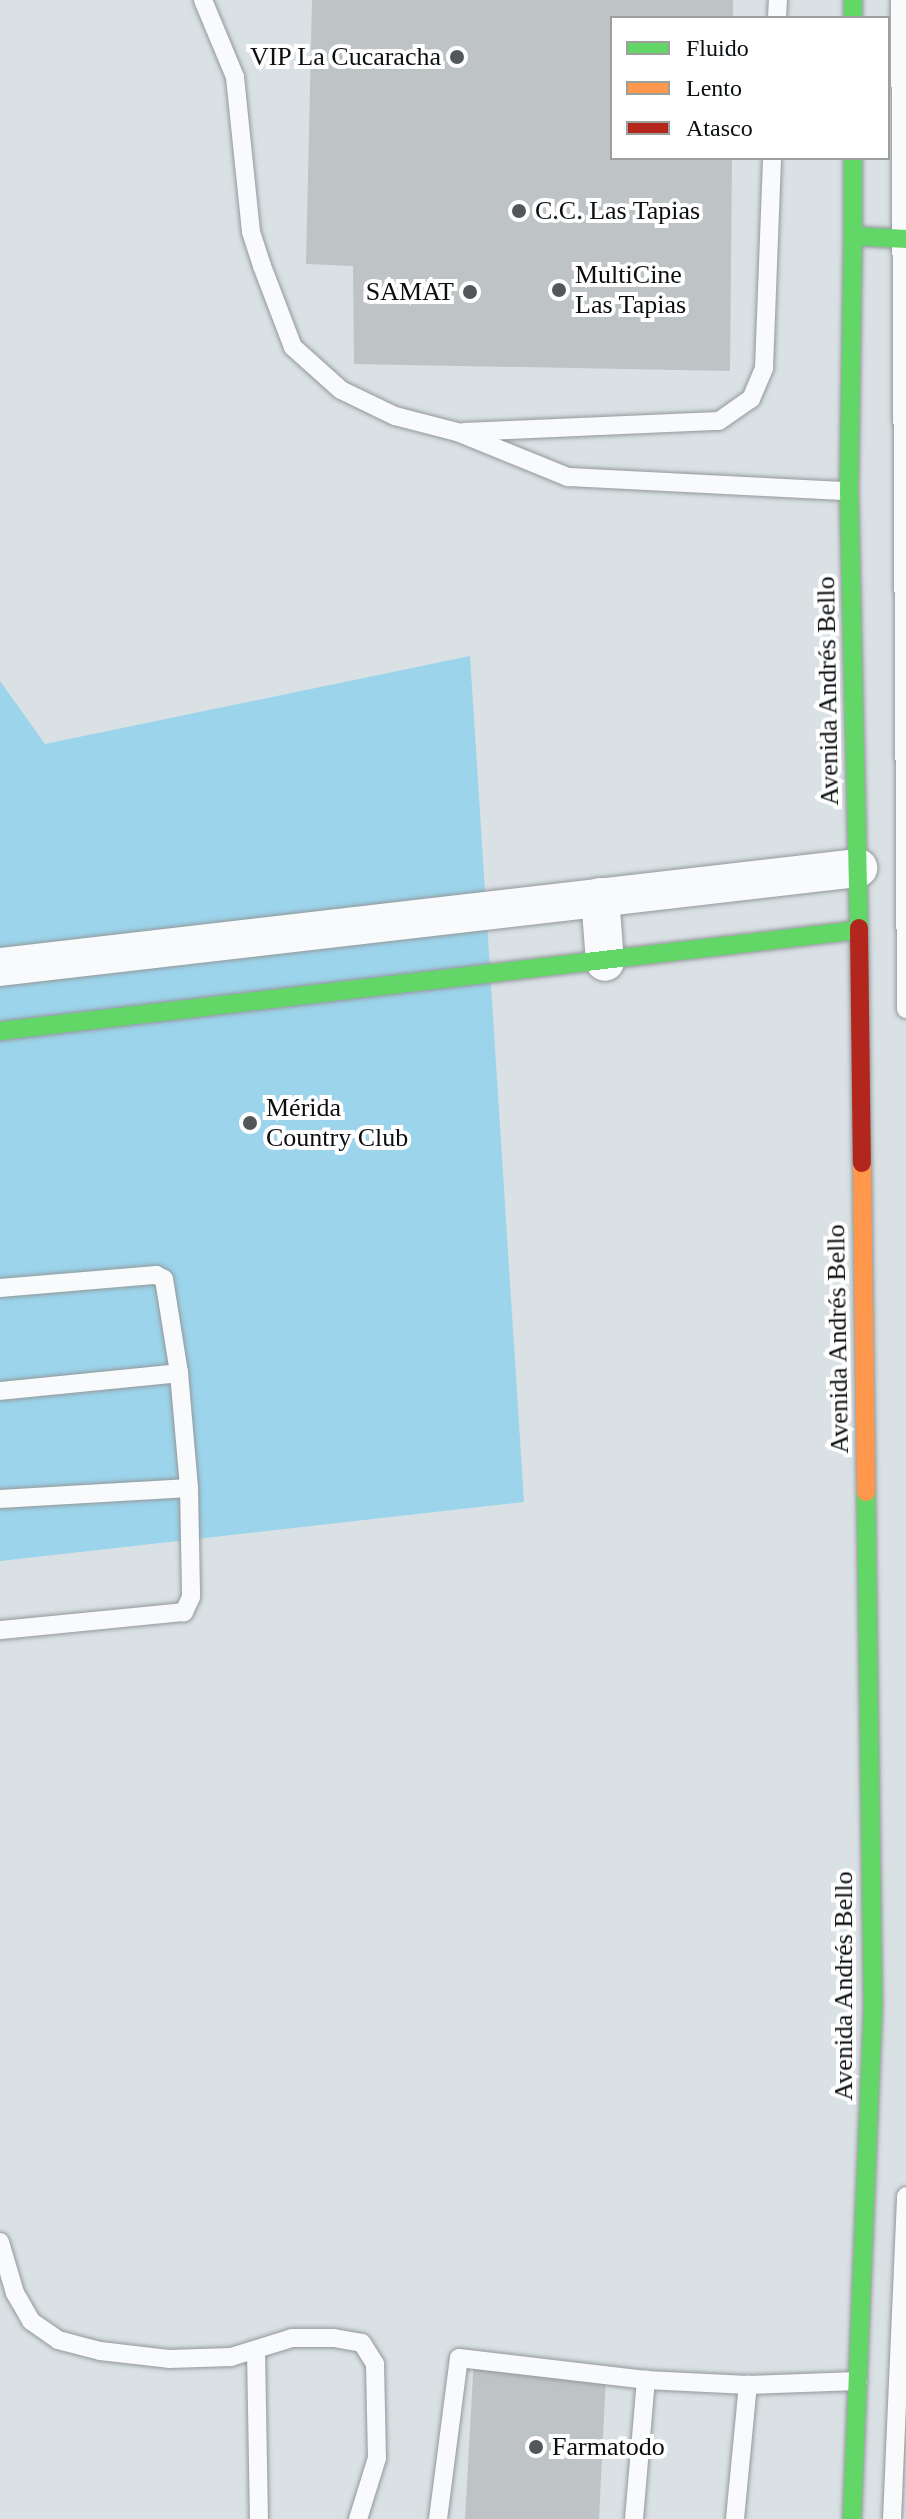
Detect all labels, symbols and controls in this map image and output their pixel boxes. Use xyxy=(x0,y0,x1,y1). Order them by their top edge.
legend xyxy=(610,16,890,160)
text: Fluido xyxy=(686,35,749,61)
place label: VIP La Cucaracha xyxy=(249,41,441,73)
marker: VIP La Cucaracha xyxy=(448,48,466,66)
text: Lento xyxy=(686,75,742,101)
text: Atasco xyxy=(686,115,753,141)
place label: C.C. Las Tapias xyxy=(535,195,701,227)
marker: C.C. Las Tapias xyxy=(510,202,528,220)
place label: MultiCine Las Tapias xyxy=(575,259,687,320)
place label: SAMAT xyxy=(366,276,454,308)
marker: MultiCine Las Tapias xyxy=(550,281,568,299)
marker: SAMAT xyxy=(461,283,479,301)
street label: Avenida Andrés Bello xyxy=(810,575,846,807)
place label: Mérida Country Club xyxy=(266,1092,408,1154)
marker: Mérida Country Club xyxy=(241,1114,259,1132)
street label: Avenida Andrés Bello xyxy=(820,1223,856,1455)
street label: Avenida Andrés Bello xyxy=(828,1871,860,2101)
place label: Farmatodo xyxy=(552,2431,665,2463)
marker: Farmatodo xyxy=(527,2438,545,2456)

